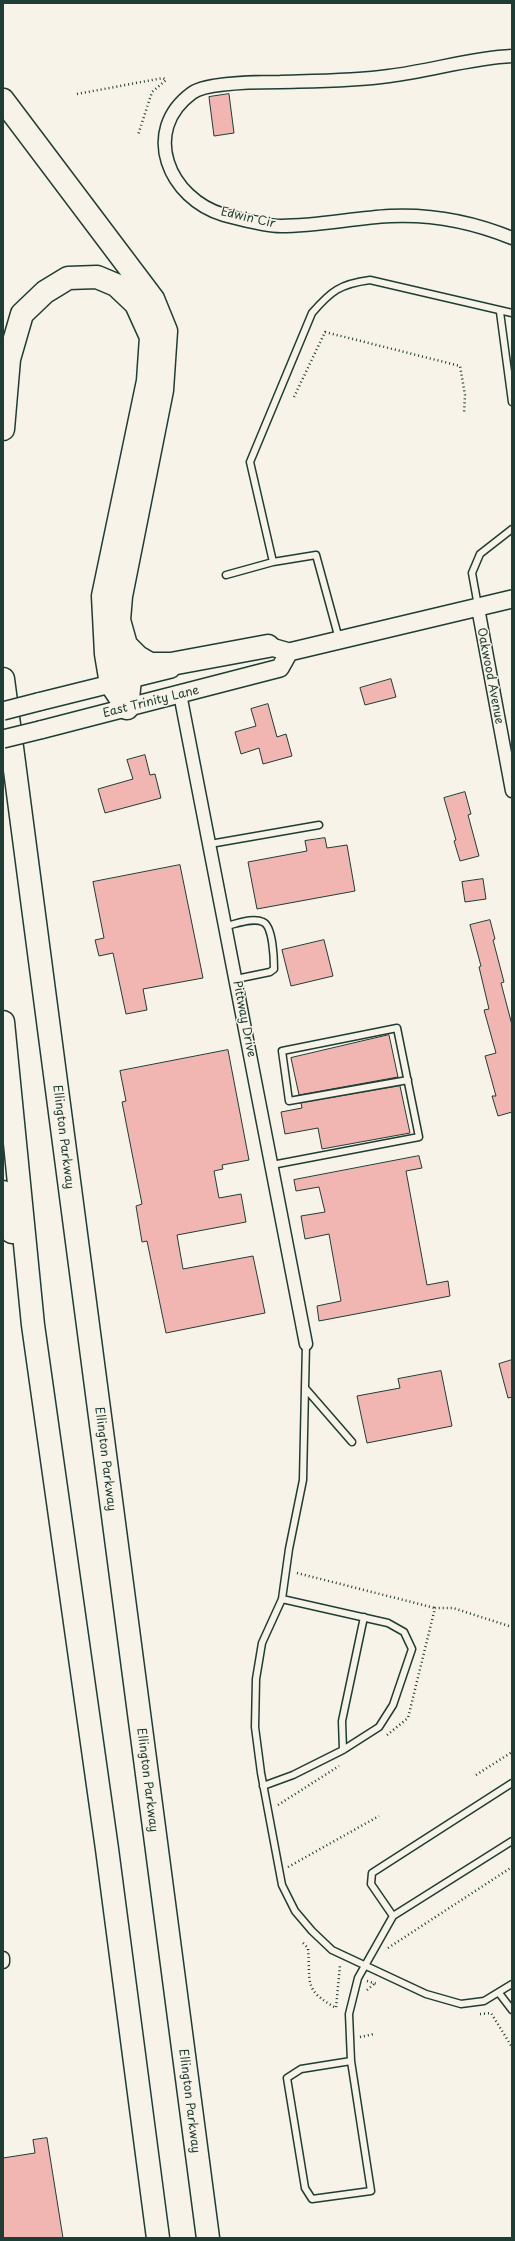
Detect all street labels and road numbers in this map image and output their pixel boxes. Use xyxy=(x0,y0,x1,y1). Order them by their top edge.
street label: Edwin Cir xyxy=(219,205,277,231)
street label: Oakwood Avenue xyxy=(474,627,506,725)
street label: East Trinity Lane xyxy=(101,683,201,721)
street label: Pittway Drive xyxy=(230,979,258,1059)
street label: Ellington Parkway xyxy=(49,1084,77,1190)
street label: Ellington Parkway xyxy=(91,1406,119,1512)
street label: Ellington Parkway xyxy=(133,1727,161,1833)
street label: Ellington Parkway xyxy=(175,2048,203,2154)

